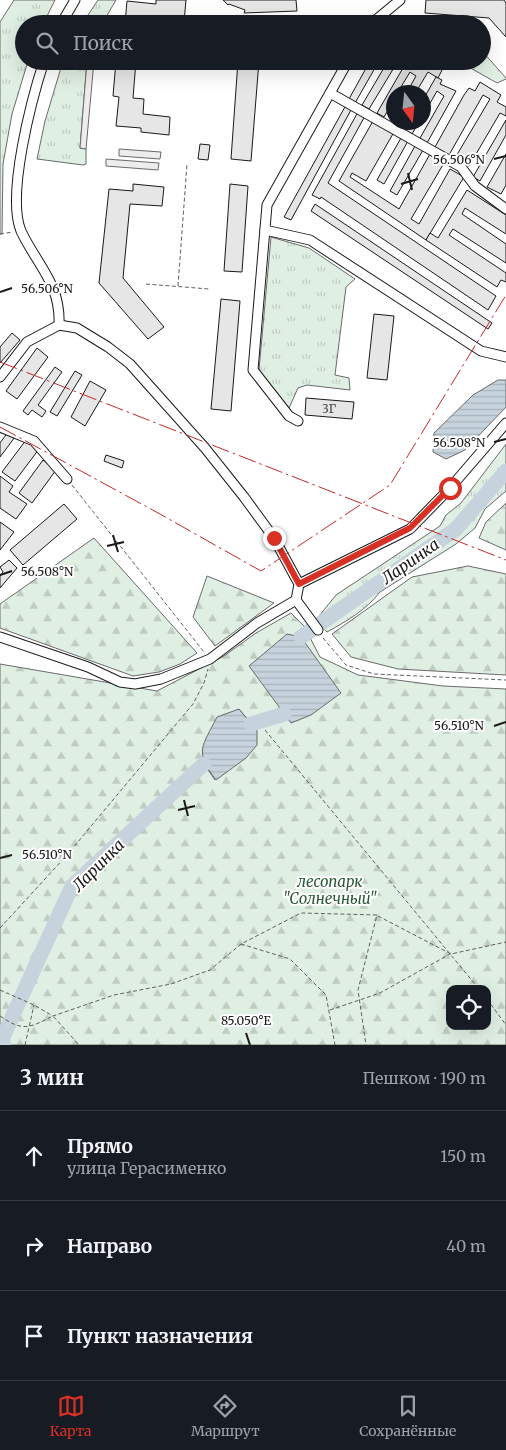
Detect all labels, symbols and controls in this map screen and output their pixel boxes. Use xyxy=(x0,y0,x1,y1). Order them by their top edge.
search box xyxy=(15,15,491,70)
icon: search xyxy=(33,29,61,57)
text: Поиск xyxy=(73,31,133,55)
north arrow xyxy=(386,85,431,130)
text: 56.506°N xyxy=(433,152,486,167)
text: 56.506°N xyxy=(21,281,74,296)
house number: 3Г xyxy=(322,401,336,416)
text: 56.508°N xyxy=(433,435,486,450)
route start xyxy=(439,477,462,500)
route end xyxy=(263,527,286,550)
water label: Ларинка xyxy=(376,534,443,589)
text: 56.508°N xyxy=(21,564,74,579)
text: 56.510°N xyxy=(434,718,485,733)
water label: Ларинка xyxy=(67,835,128,896)
text: 56.510°N xyxy=(22,847,73,862)
park label: лесопарк "Солнечный" xyxy=(283,872,377,908)
map controls xyxy=(446,985,491,1030)
button: locate xyxy=(446,985,491,1030)
text: 85.050°E xyxy=(221,1013,271,1028)
text: 3 мин xyxy=(20,1064,84,1091)
text: Пешком · 190 m xyxy=(363,1068,486,1088)
text: Прямо xyxy=(67,1134,133,1158)
icon: ahead xyxy=(20,1142,48,1170)
text: 150 m xyxy=(440,1146,486,1166)
text: улица Герасименко xyxy=(67,1158,226,1178)
icon: right xyxy=(20,1232,48,1260)
text: Направо xyxy=(67,1234,152,1258)
text: 40 m xyxy=(446,1236,486,1256)
icon: arrive xyxy=(20,1322,48,1350)
text: Пункт назначения xyxy=(67,1324,253,1348)
tab: Карта xyxy=(50,1392,91,1440)
tab: Маршрут xyxy=(191,1392,260,1440)
tab: Сохранённые xyxy=(359,1392,456,1440)

